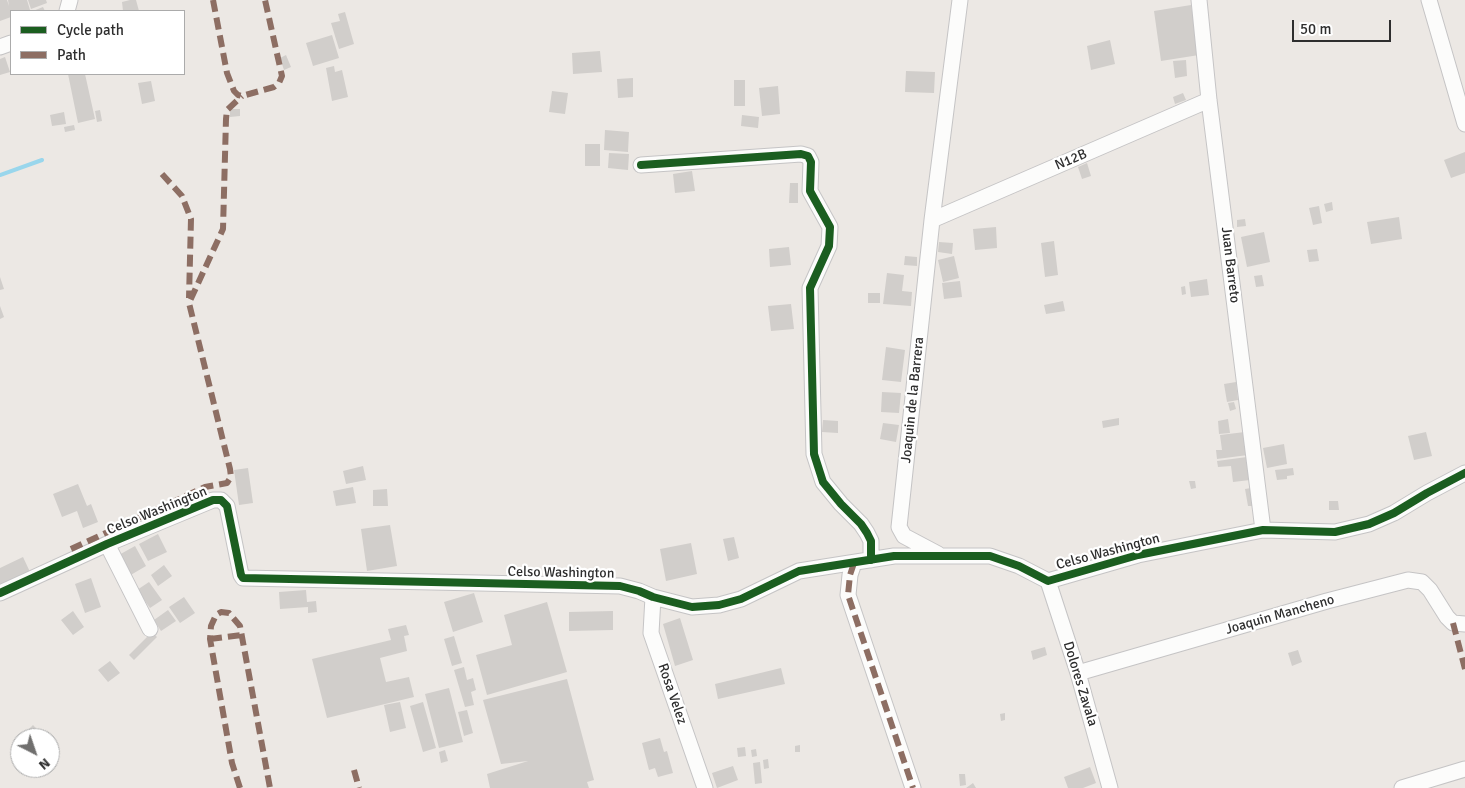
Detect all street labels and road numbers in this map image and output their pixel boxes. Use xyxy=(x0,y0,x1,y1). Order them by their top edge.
street label: N12B xyxy=(1052,146,1090,174)
street label: Juan Barreto xyxy=(1217,226,1243,304)
street label: Joaquin de la Barrera xyxy=(898,336,928,464)
street label: Celso Washington xyxy=(104,483,210,539)
street label: Celso Washington xyxy=(1054,530,1162,574)
street label: Celso Washington xyxy=(508,564,614,582)
street label: Joaquin Mancheno xyxy=(1224,591,1336,639)
street label: Dolores Zavala xyxy=(1059,640,1101,728)
street label: Rosa Velez xyxy=(654,661,690,727)

